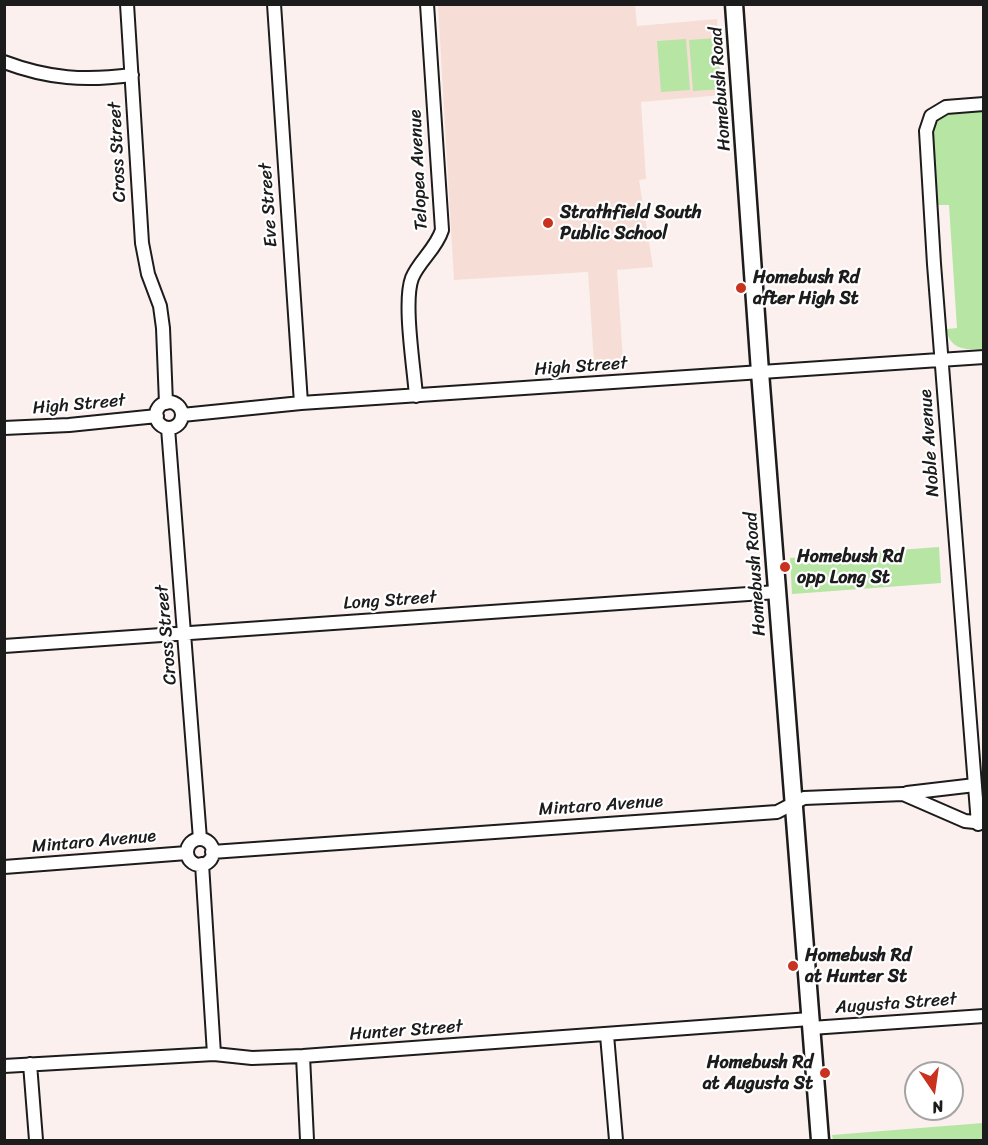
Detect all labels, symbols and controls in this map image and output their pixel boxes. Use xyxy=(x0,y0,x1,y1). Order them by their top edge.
street label: Homebush Road xyxy=(706,26,736,152)
street label: Cross Street xyxy=(105,101,131,203)
street label: Telopea Avenue xyxy=(405,109,433,231)
street label: Eve Street xyxy=(255,162,283,248)
place label: Strathfield South Public School xyxy=(560,202,702,244)
marker: Strathfield South Public School xyxy=(541,216,555,230)
place label: Homebush Rd after High St xyxy=(753,267,859,310)
marker: Homebush Rd after High St xyxy=(734,281,748,295)
street label: High Street xyxy=(534,353,628,381)
street label: Noble Avenue xyxy=(915,388,945,498)
street label: High Street xyxy=(32,390,126,420)
street label: Homebush Road xyxy=(741,511,771,637)
place label: Homebush Rd opp Long St xyxy=(797,546,903,588)
marker: Homebush Rd opp Long St xyxy=(778,560,792,574)
street label: Cross Street xyxy=(152,584,182,686)
street label: Long Street xyxy=(343,587,437,615)
street label: Mintaro Avenue xyxy=(538,791,664,821)
street label: Mintaro Avenue xyxy=(31,826,157,858)
place label: Homebush Rd at Hunter St xyxy=(805,945,911,988)
marker: Homebush Rd at Hunter St xyxy=(786,959,800,973)
street label: Augusta Street xyxy=(835,989,957,1019)
street label: Hunter Street xyxy=(349,1016,463,1046)
place label: Homebush Rd at Augusta St xyxy=(703,1052,813,1094)
north arrow xyxy=(904,1061,964,1121)
marker: Homebush Rd at Augusta St xyxy=(818,1066,832,1080)
text: N xyxy=(929,1092,946,1122)

